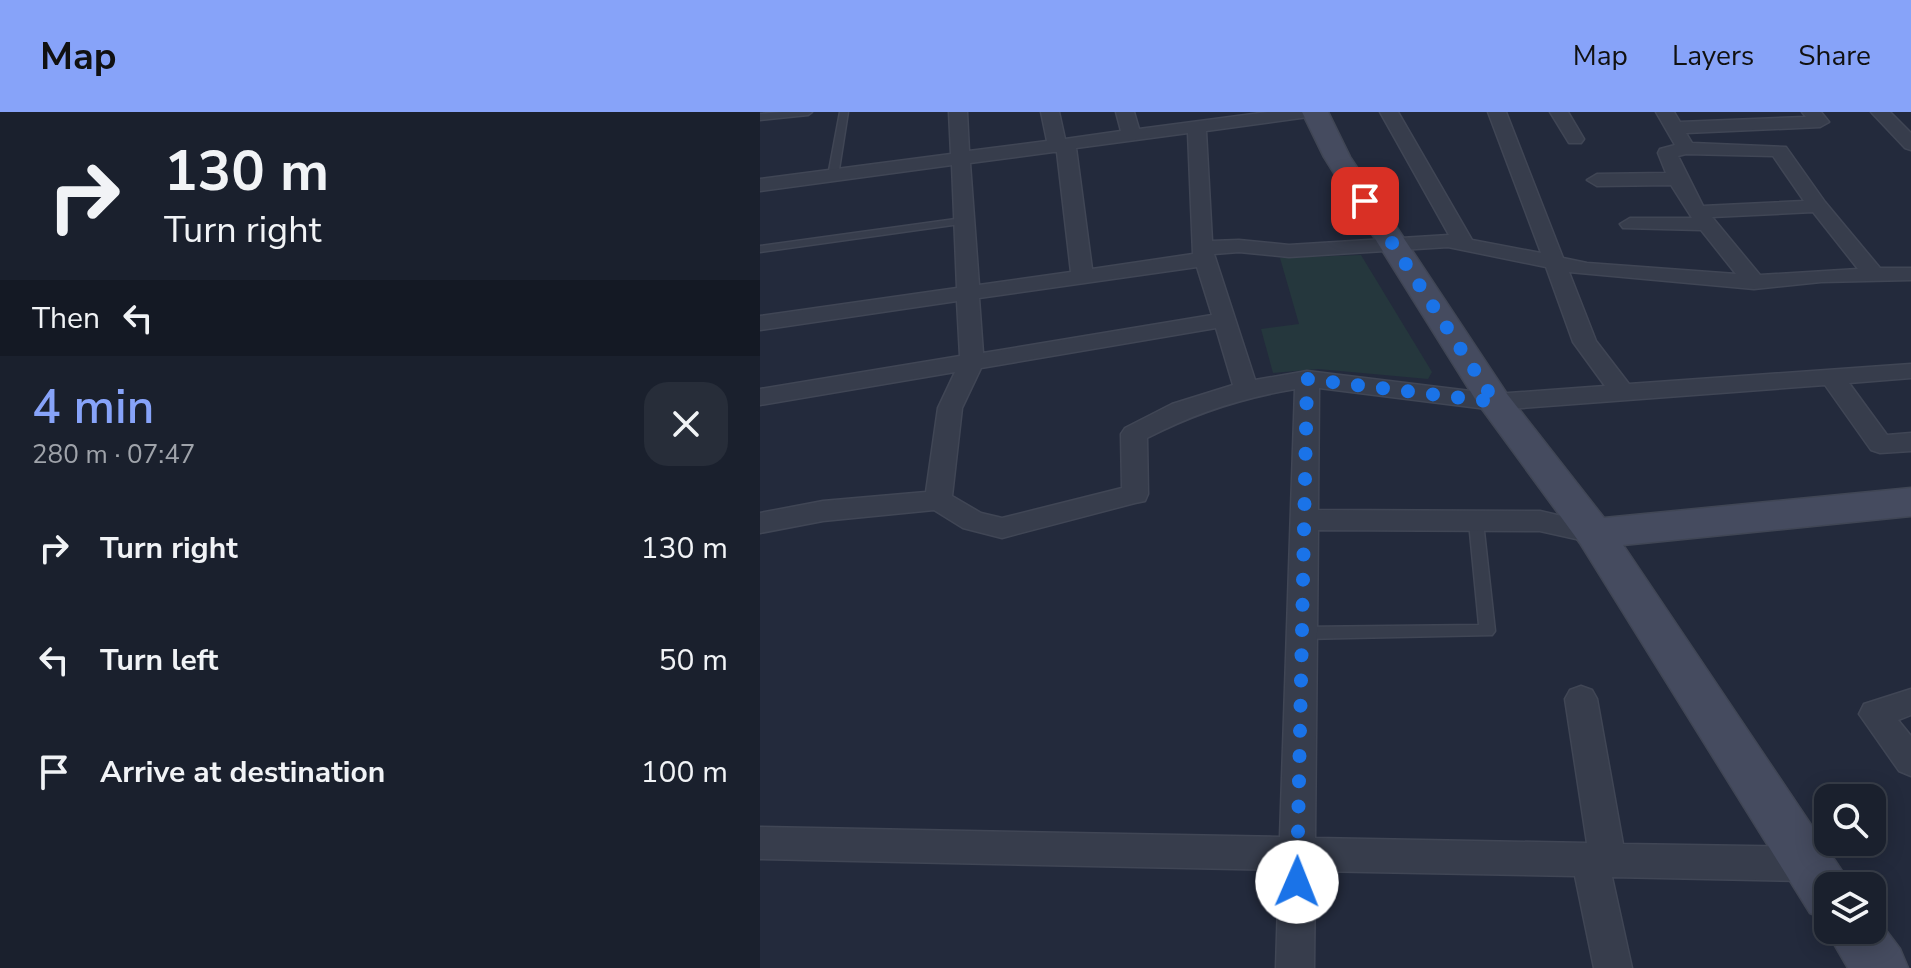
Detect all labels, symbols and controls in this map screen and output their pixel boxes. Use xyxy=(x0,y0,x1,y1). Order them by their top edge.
text: Map xyxy=(40,31,117,82)
text: Map xyxy=(1573,37,1628,75)
text: Layers xyxy=(1672,37,1754,75)
text: Share xyxy=(1798,37,1871,75)
text: 130 m xyxy=(164,133,329,210)
icon: right xyxy=(32,144,136,248)
pin xyxy=(1331,167,1399,235)
icon: arrive xyxy=(1343,179,1387,223)
text: Turn right xyxy=(164,206,321,255)
icon: left xyxy=(116,296,160,340)
text: Then xyxy=(32,298,100,339)
text: 4 min xyxy=(32,374,154,440)
button: close xyxy=(644,382,728,466)
text: 280 m · 07:47 xyxy=(32,437,195,472)
icon: right xyxy=(32,526,76,570)
text: Turn right xyxy=(100,528,238,569)
text: 130 m xyxy=(641,528,728,569)
icon: left xyxy=(32,638,76,682)
text: Turn left xyxy=(100,640,218,681)
text: 50 m xyxy=(659,640,728,681)
icon: arrive xyxy=(32,750,76,794)
text: Arrive at destination xyxy=(100,752,385,793)
text: 100 m xyxy=(641,752,728,793)
map controls xyxy=(1814,784,1886,944)
button: search xyxy=(1814,784,1886,856)
position arrow xyxy=(1255,840,1339,924)
button: layers xyxy=(1814,872,1886,944)

